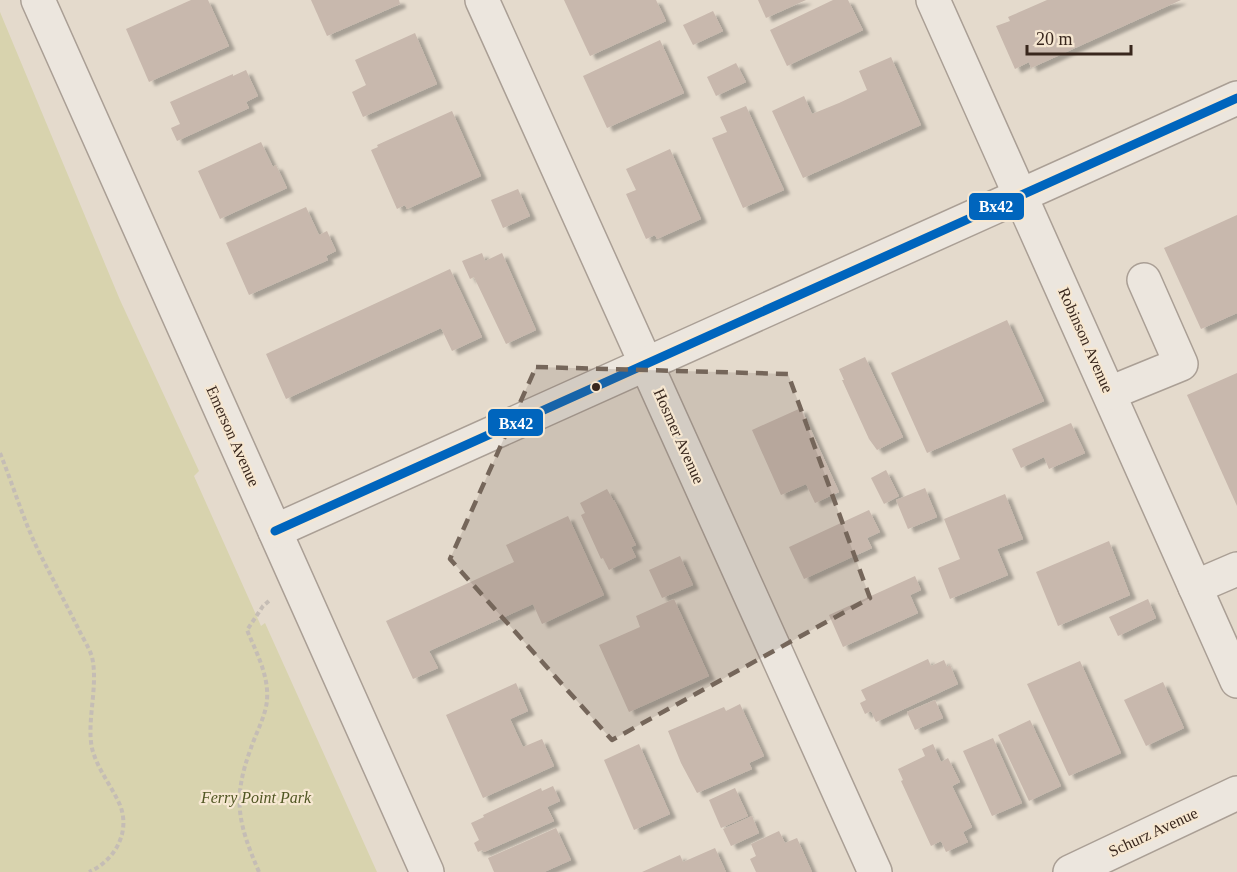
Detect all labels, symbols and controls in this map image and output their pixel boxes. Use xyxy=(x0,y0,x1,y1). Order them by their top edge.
scale bar xyxy=(1027,18,1130,56)
text: 20 m xyxy=(1036,29,1073,49)
line badge: Bx42 xyxy=(968,192,1025,221)
text: Bx42 xyxy=(979,198,1013,215)
street label: Robinson Avenue xyxy=(1055,285,1117,395)
unlabelled marker xyxy=(590,381,602,393)
street label: Emerson Avenue xyxy=(203,383,263,489)
street label: Hosmer Avenue xyxy=(650,386,708,486)
line badge: Bx42 xyxy=(487,408,544,437)
text: Bx42 xyxy=(499,415,533,432)
park label: Ferry Point Park xyxy=(200,789,312,807)
street label: Schurz Avenue xyxy=(1106,804,1200,860)

